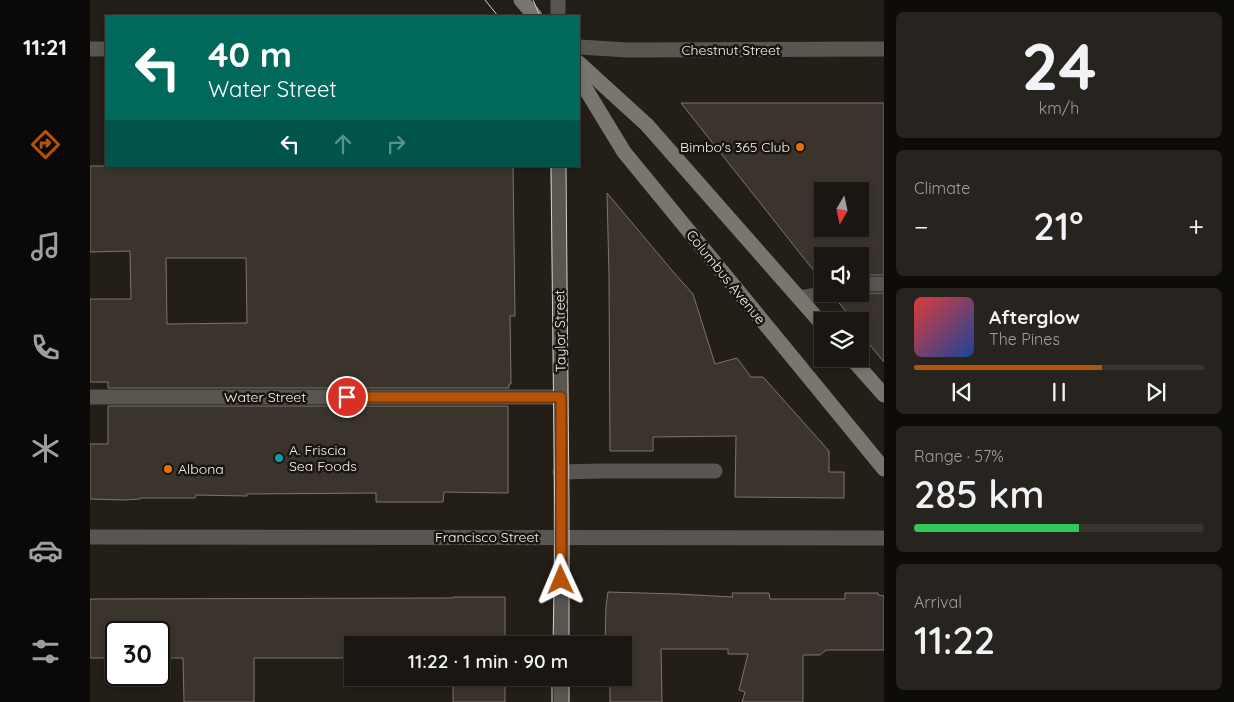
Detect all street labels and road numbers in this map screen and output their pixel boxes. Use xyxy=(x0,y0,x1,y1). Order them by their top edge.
street label: Chestnut Street xyxy=(681,41,781,59)
street label: Columbus Avenue xyxy=(682,226,770,328)
street label: Taylor Street xyxy=(550,289,570,372)
street label: Water Street xyxy=(224,388,306,406)
street label: Francisco Street xyxy=(435,528,539,546)

